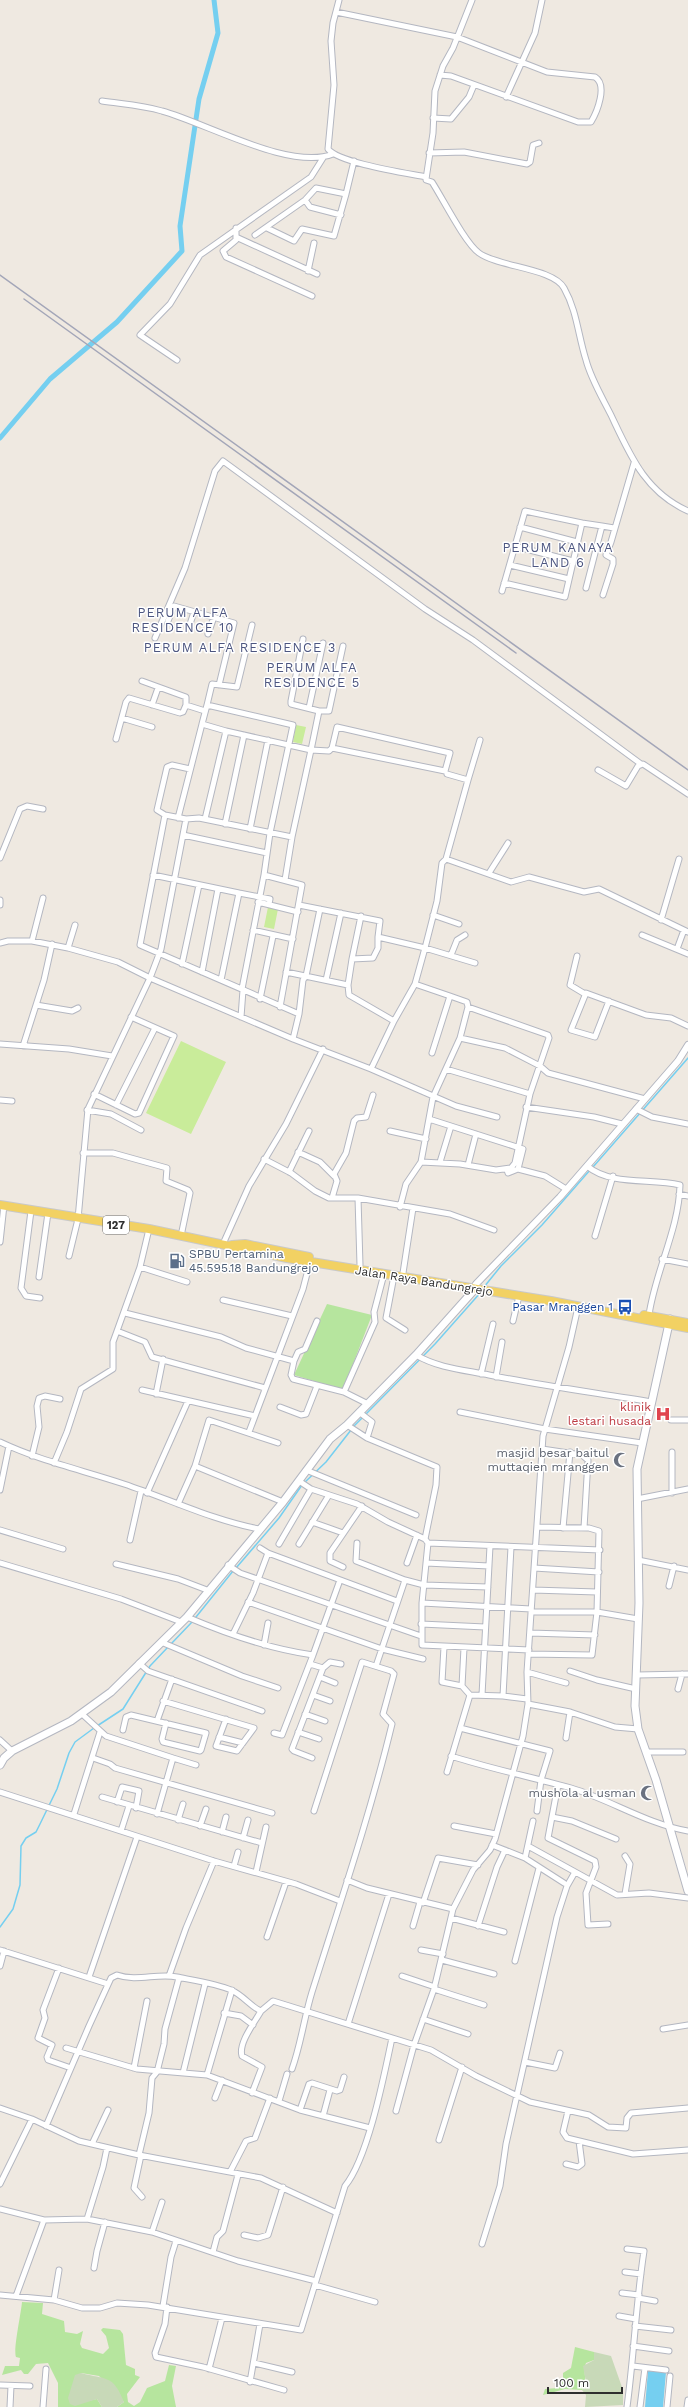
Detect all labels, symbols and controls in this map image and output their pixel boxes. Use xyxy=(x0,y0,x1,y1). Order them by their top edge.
district label: PERUM KANAYA LAND 6 xyxy=(502,540,614,570)
district label: PERUM ALFA RESIDENCE 10 xyxy=(132,605,234,635)
district label: PERUM ALFA RESIDENCE 3 xyxy=(144,640,336,655)
district label: PERUM ALFA RESIDENCE 5 xyxy=(264,660,360,690)
road number: 127 xyxy=(103,1216,129,1234)
place label: SPBU Pertamina 45.595.18 Bandungrejo xyxy=(189,1247,319,1275)
fuel station icon: SPBU Pertamina 45.595.18 Bandungrejo xyxy=(168,1252,186,1270)
street label: Jalan Raya Bandungrejo xyxy=(354,1263,494,1299)
bus stop icon: Pasar Mranggen 1 xyxy=(616,1298,634,1316)
place label: Pasar Mranggen 1 xyxy=(512,1300,613,1314)
place label: klinik lestari husada xyxy=(568,1400,651,1428)
hospital icon: klinik lestari husada xyxy=(654,1405,672,1423)
place label: masjid besar baitul muttaqien mranggen xyxy=(487,1446,609,1474)
mosque icon: masjid besar baitul muttaqien mranggen xyxy=(612,1451,630,1469)
mosque icon: mushola al usman xyxy=(639,1784,657,1802)
place label: mushola al usman xyxy=(528,1786,636,1800)
scale bar xyxy=(548,2369,622,2395)
text: 100 m xyxy=(554,2376,589,2390)

